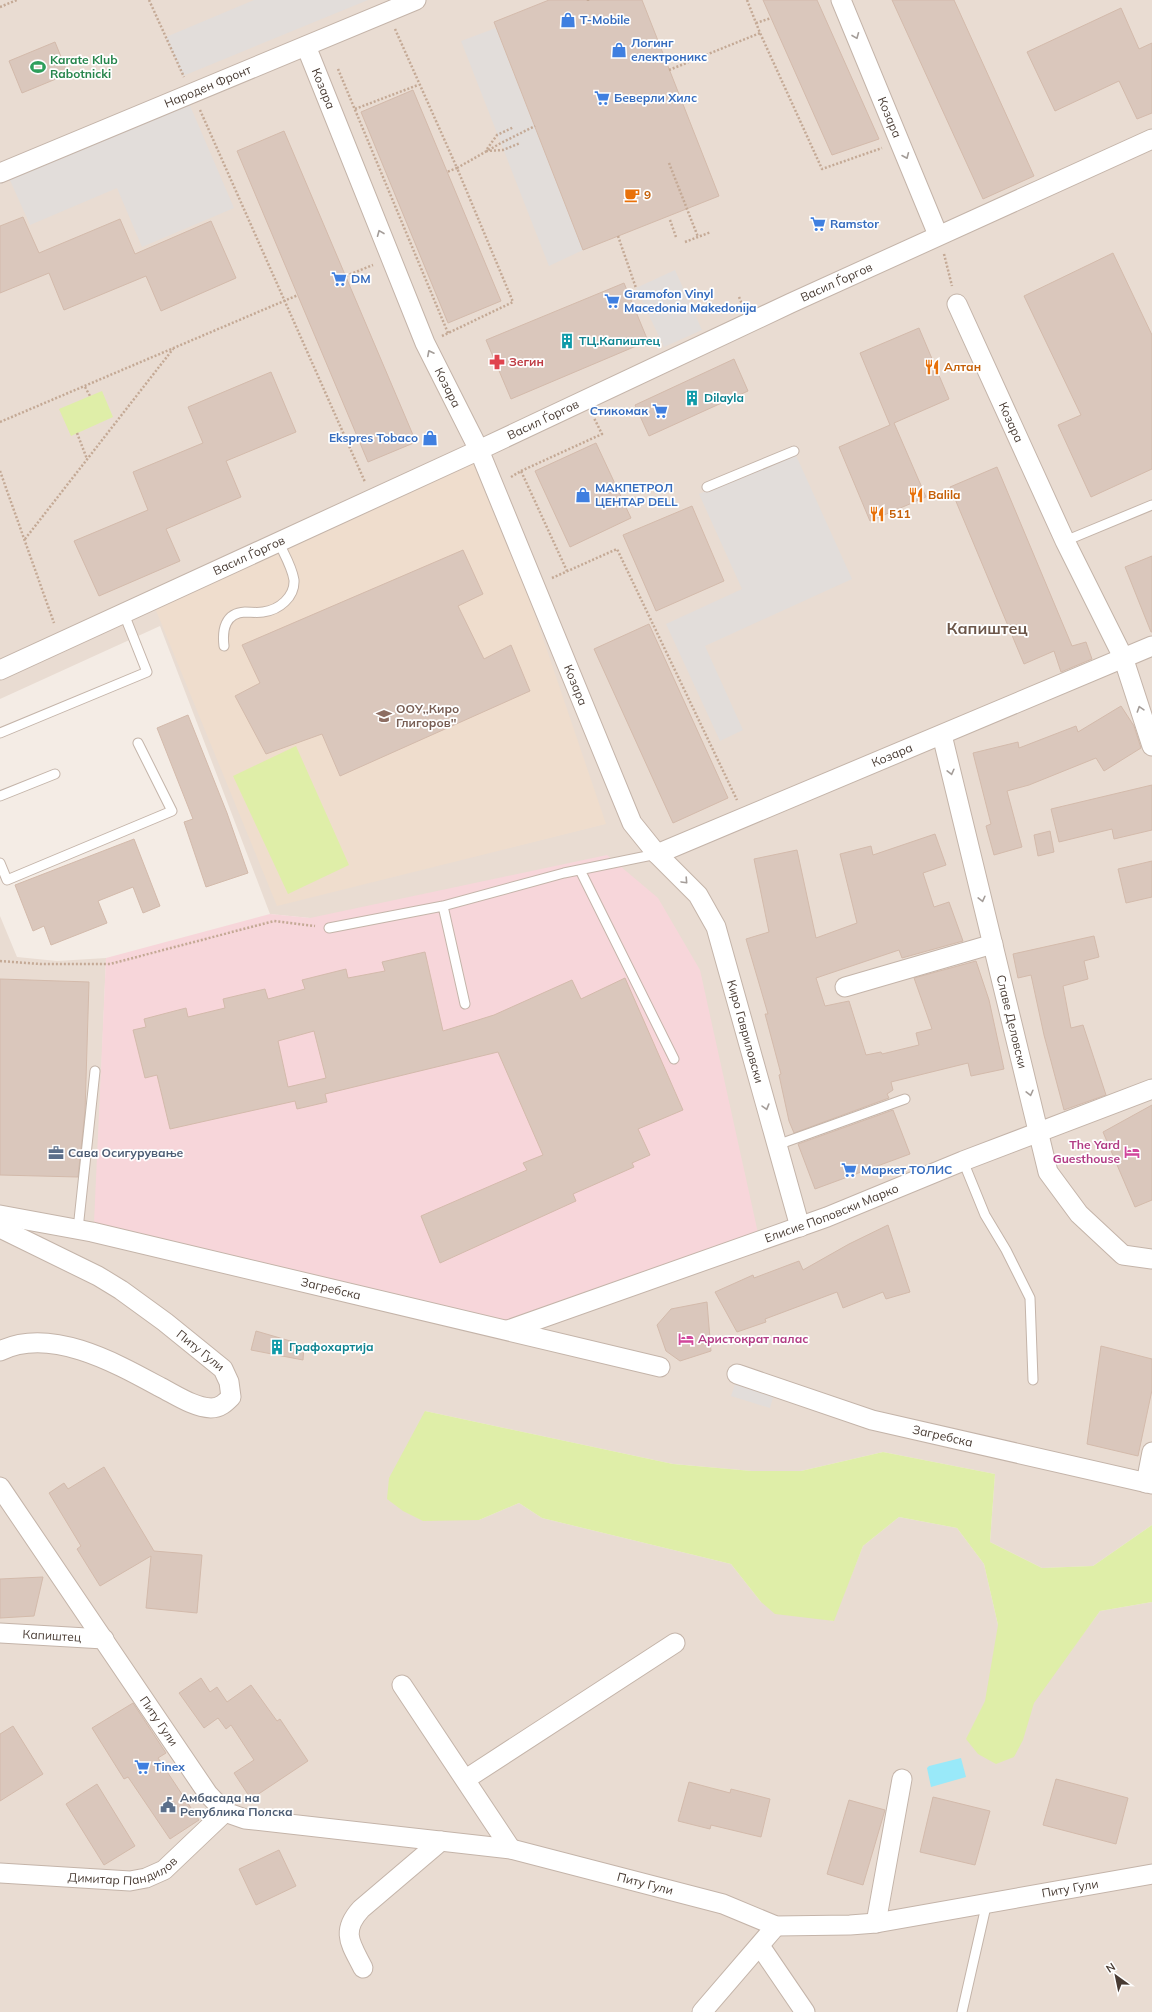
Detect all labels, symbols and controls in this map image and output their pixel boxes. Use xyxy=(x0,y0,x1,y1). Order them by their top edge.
shop icon: T-Mobile xyxy=(559,11,577,29)
place label: T-Mobile xyxy=(580,12,630,27)
one-way arrow xyxy=(851,32,859,40)
place label: Логинг електроникс xyxy=(631,35,707,64)
shop icon: Логинг електроникс xyxy=(610,41,628,59)
place label: Karate Klub Rabotnicki xyxy=(50,52,118,81)
sports icon: Karate Klub Rabotnicki xyxy=(29,58,47,76)
street label: Народен Фронт xyxy=(162,61,254,111)
street label: Козара xyxy=(309,66,339,111)
supermarket icon: Беверли Хилс xyxy=(593,89,611,107)
place label: Беверли Хилс xyxy=(614,90,697,105)
street label: Козара xyxy=(875,95,905,140)
one-way arrow xyxy=(901,153,909,160)
cafe icon: 9 xyxy=(623,186,641,204)
place label: 9 xyxy=(644,187,651,202)
supermarket icon: Ramstor xyxy=(809,215,827,233)
place label: Ramstor xyxy=(830,216,879,231)
one-way arrow xyxy=(377,229,385,236)
street label: Васил Ѓоргов xyxy=(798,259,875,305)
supermarket icon: DM xyxy=(330,270,348,288)
place label: DM xyxy=(351,271,371,286)
place label: Gramofon Vinyl Macedonia Makedonija xyxy=(624,286,756,315)
supermarket icon: Gramofon Vinyl Macedonia Makedonija xyxy=(603,292,621,310)
building icon: ТЦ.Капиштец xyxy=(558,332,576,350)
place label: ТЦ.Капиштец xyxy=(579,333,661,348)
one-way arrow xyxy=(427,349,435,357)
pharmacy icon: Зегин xyxy=(488,353,506,371)
place label: Зегин xyxy=(509,354,544,369)
restaurant icon: Алтан xyxy=(923,358,941,376)
place label: Алтан xyxy=(944,359,981,374)
street label: Козара xyxy=(432,365,464,410)
building icon: Dilayla xyxy=(683,389,701,407)
place label: Dilayla xyxy=(704,390,744,405)
street label: Васил Ѓоргов xyxy=(505,396,581,443)
street label: Козара xyxy=(996,399,1027,445)
supermarket icon: Стикомак xyxy=(651,402,669,420)
place label: Стикомак xyxy=(590,403,648,418)
shop icon: Ekspres Tobaco xyxy=(421,429,439,447)
place label: Ekspres Tobaco xyxy=(329,430,418,445)
place label: МАКПЕТРОЛ ЦЕНТАР DELL xyxy=(595,480,678,509)
shop icon: МАКПЕТРОЛ ЦЕНТАР DELL xyxy=(574,486,592,504)
restaurant icon: Balila xyxy=(907,486,925,504)
place label: Balila xyxy=(928,487,961,502)
restaurant icon: 511 xyxy=(868,505,886,523)
place label: 511 xyxy=(889,506,911,521)
street label: Васил Ѓоргов xyxy=(210,532,287,578)
district label: Капиштец xyxy=(946,618,1028,638)
street label: Козара xyxy=(561,662,591,708)
place label: ООУ,,Киро Глигоров'' xyxy=(396,701,459,730)
one-way arrow xyxy=(1136,706,1145,713)
school or university icon: ООУ,,Киро Глигоров'' xyxy=(375,707,393,725)
street label: Козара xyxy=(869,740,915,770)
one-way arrow xyxy=(946,769,955,776)
one-way arrow xyxy=(681,876,688,884)
one-way arrow xyxy=(977,895,986,902)
street label: Славе Деловски xyxy=(993,973,1031,1070)
street label: Киро Гавриловски xyxy=(724,978,767,1085)
one-way arrow xyxy=(1025,1090,1033,1096)
one-way arrow xyxy=(761,1103,770,1110)
place label: The Yard Guesthouse xyxy=(1053,1137,1120,1166)
hotel icon: The Yard Guesthouse xyxy=(1123,1143,1141,1161)
office icon: Сава Осигурување xyxy=(47,1144,65,1162)
place label: Сава Осигурување xyxy=(68,1145,184,1160)
supermarket icon: Маркет ТОЛИС xyxy=(840,1161,858,1179)
place label: Маркет ТОЛИС xyxy=(861,1162,952,1177)
street label: Елисие Поповски Марко xyxy=(762,1180,901,1246)
street label: Загребска xyxy=(299,1274,362,1303)
street label: Питу Гули xyxy=(174,1326,228,1374)
hotel icon: Аристократ палас xyxy=(677,1330,695,1348)
place label: Аристократ палас xyxy=(698,1331,809,1346)
building icon: Графохартија xyxy=(268,1338,286,1356)
place label: Графохартија xyxy=(289,1339,374,1354)
street label: Загребска xyxy=(911,1421,974,1450)
street label: Капиштец xyxy=(22,1626,82,1645)
street label: Питу Гули xyxy=(137,1693,181,1749)
supermarket icon: Tinex xyxy=(133,1758,151,1776)
place label: Tinex xyxy=(154,1759,185,1774)
place label: Амбасада на Република Полска xyxy=(180,1790,293,1819)
public building icon: Амбасада на Република Полска xyxy=(159,1796,177,1814)
street label: Димитар Пандилов xyxy=(67,1853,181,1888)
street label: Питу Гули xyxy=(616,1869,675,1898)
street label: Питу Гули xyxy=(1040,1876,1099,1900)
north arrow xyxy=(1096,1956,1136,1996)
text: N xyxy=(1103,1959,1118,1976)

